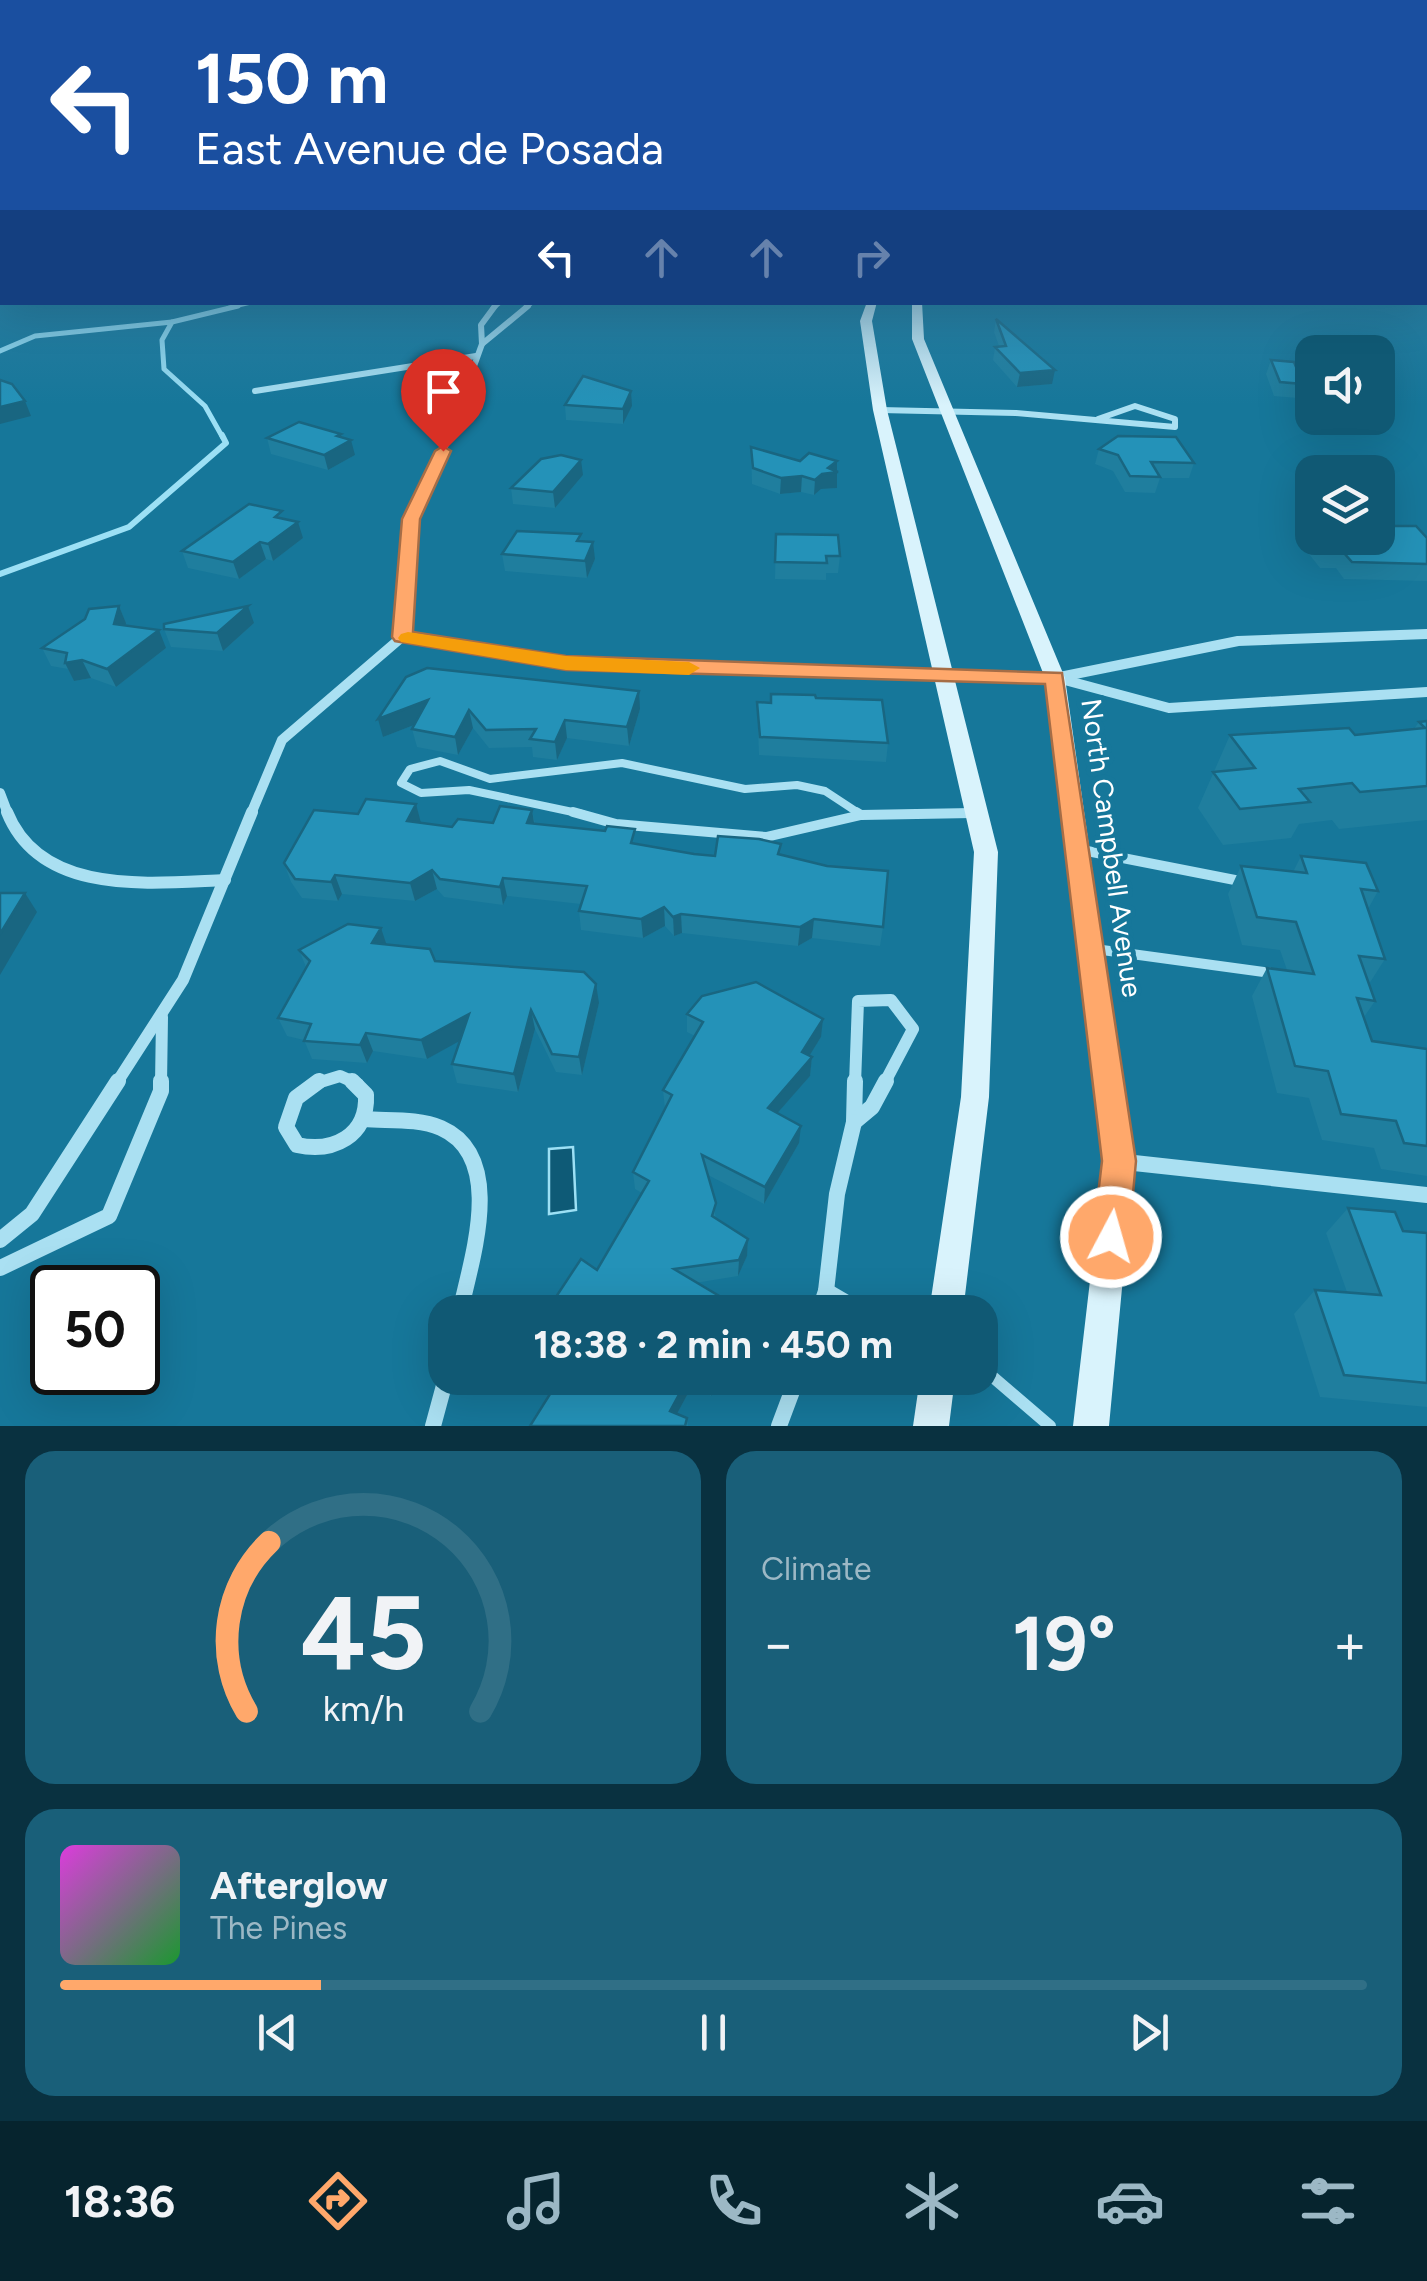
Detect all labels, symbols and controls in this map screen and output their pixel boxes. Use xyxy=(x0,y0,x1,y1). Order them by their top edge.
text: 150 m xyxy=(195,36,388,121)
icon: left xyxy=(30,40,160,170)
text: East Avenue de Posada xyxy=(195,121,664,175)
icon: left xyxy=(529,230,584,285)
icon: ahead xyxy=(634,230,689,285)
icon: ahead xyxy=(739,230,794,285)
icon: right xyxy=(844,230,899,285)
map controls xyxy=(1295,335,1395,555)
button: sound xyxy=(1295,335,1395,435)
pin xyxy=(401,349,486,452)
icon: arrive xyxy=(416,364,471,419)
button: layers xyxy=(1295,455,1395,555)
street label: North Campbell Avenue xyxy=(1074,697,1150,999)
position arrow xyxy=(1059,1185,1163,1289)
speed limit sign: 50 xyxy=(30,1265,160,1395)
text: 18:38 · 2 min · 450 m xyxy=(533,1322,893,1368)
text: Climate xyxy=(761,1550,872,1588)
text: 45 xyxy=(300,1570,426,1695)
text: 19° xyxy=(1012,1599,1116,1689)
text: − xyxy=(761,1611,795,1677)
text: + xyxy=(1333,1611,1367,1677)
text: km/h xyxy=(322,1687,404,1730)
text: Afterglow xyxy=(210,1863,388,1909)
text: The Pines xyxy=(210,1909,347,1947)
icon: previous xyxy=(250,2005,305,2060)
icon: pause xyxy=(686,2005,741,2060)
icon: next xyxy=(1122,2005,1177,2060)
icon: directions xyxy=(303,2166,373,2236)
icon: music xyxy=(501,2166,571,2236)
icon: phone xyxy=(699,2166,769,2236)
icon: climate xyxy=(897,2166,967,2236)
icon: car xyxy=(1095,2166,1165,2236)
icon: filters xyxy=(1293,2166,1363,2236)
text: 18:36 xyxy=(64,2174,175,2228)

